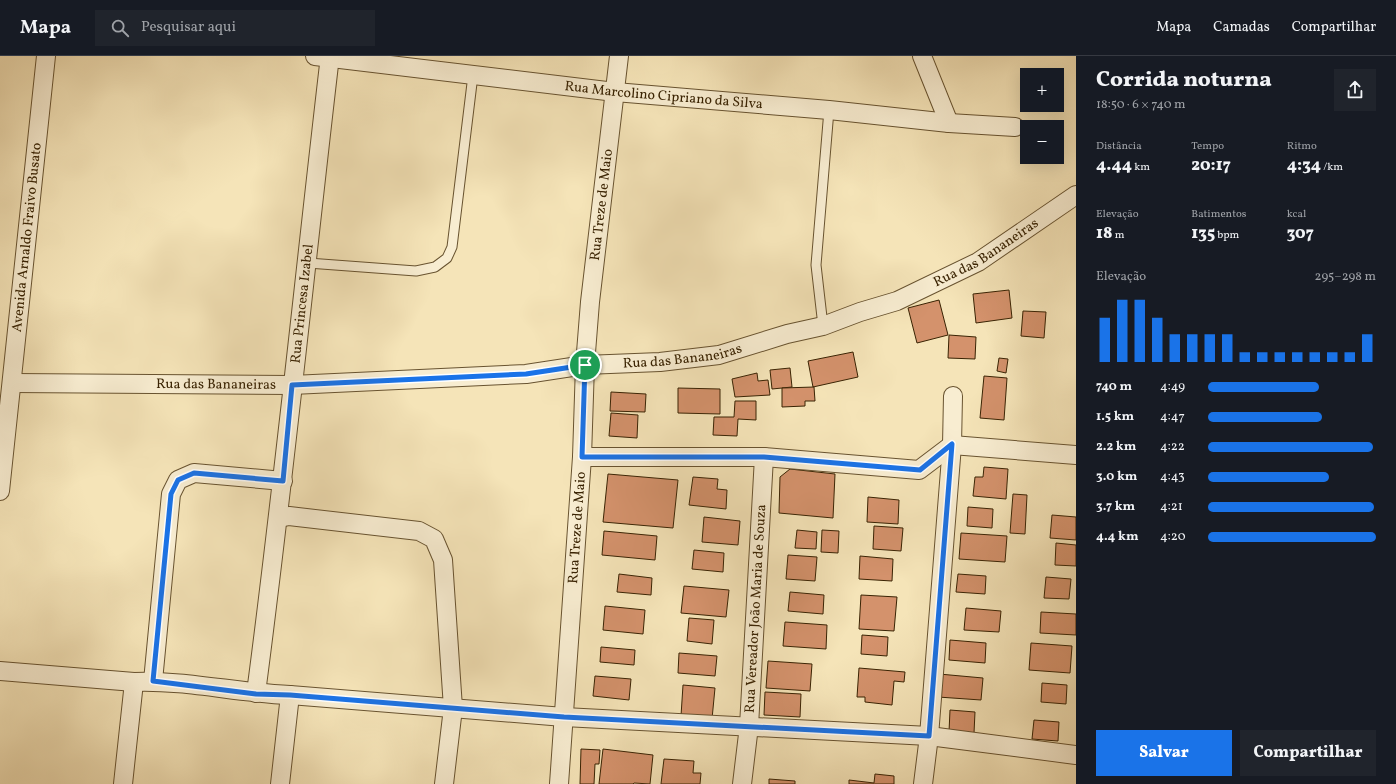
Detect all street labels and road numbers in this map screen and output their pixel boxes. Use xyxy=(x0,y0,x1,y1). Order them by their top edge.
street label: Rua Marcolino Cipriano da Silva xyxy=(564,77,764,114)
street label: Avenida Arnaldo Fraivo Busato xyxy=(7,142,46,333)
street label: Rua Treze de Maio xyxy=(585,148,617,262)
street label: Rua das Bananeiras xyxy=(930,214,1042,292)
street label: Rua Princesa Izabel xyxy=(286,243,318,364)
street label: Rua das Bananeiras xyxy=(623,339,744,373)
street label: Rua das Bananeiras xyxy=(156,375,276,394)
street label: Rua Treze de Maio xyxy=(564,471,590,584)
street label: Rua Vereador João Maria de Souza xyxy=(740,504,771,713)

